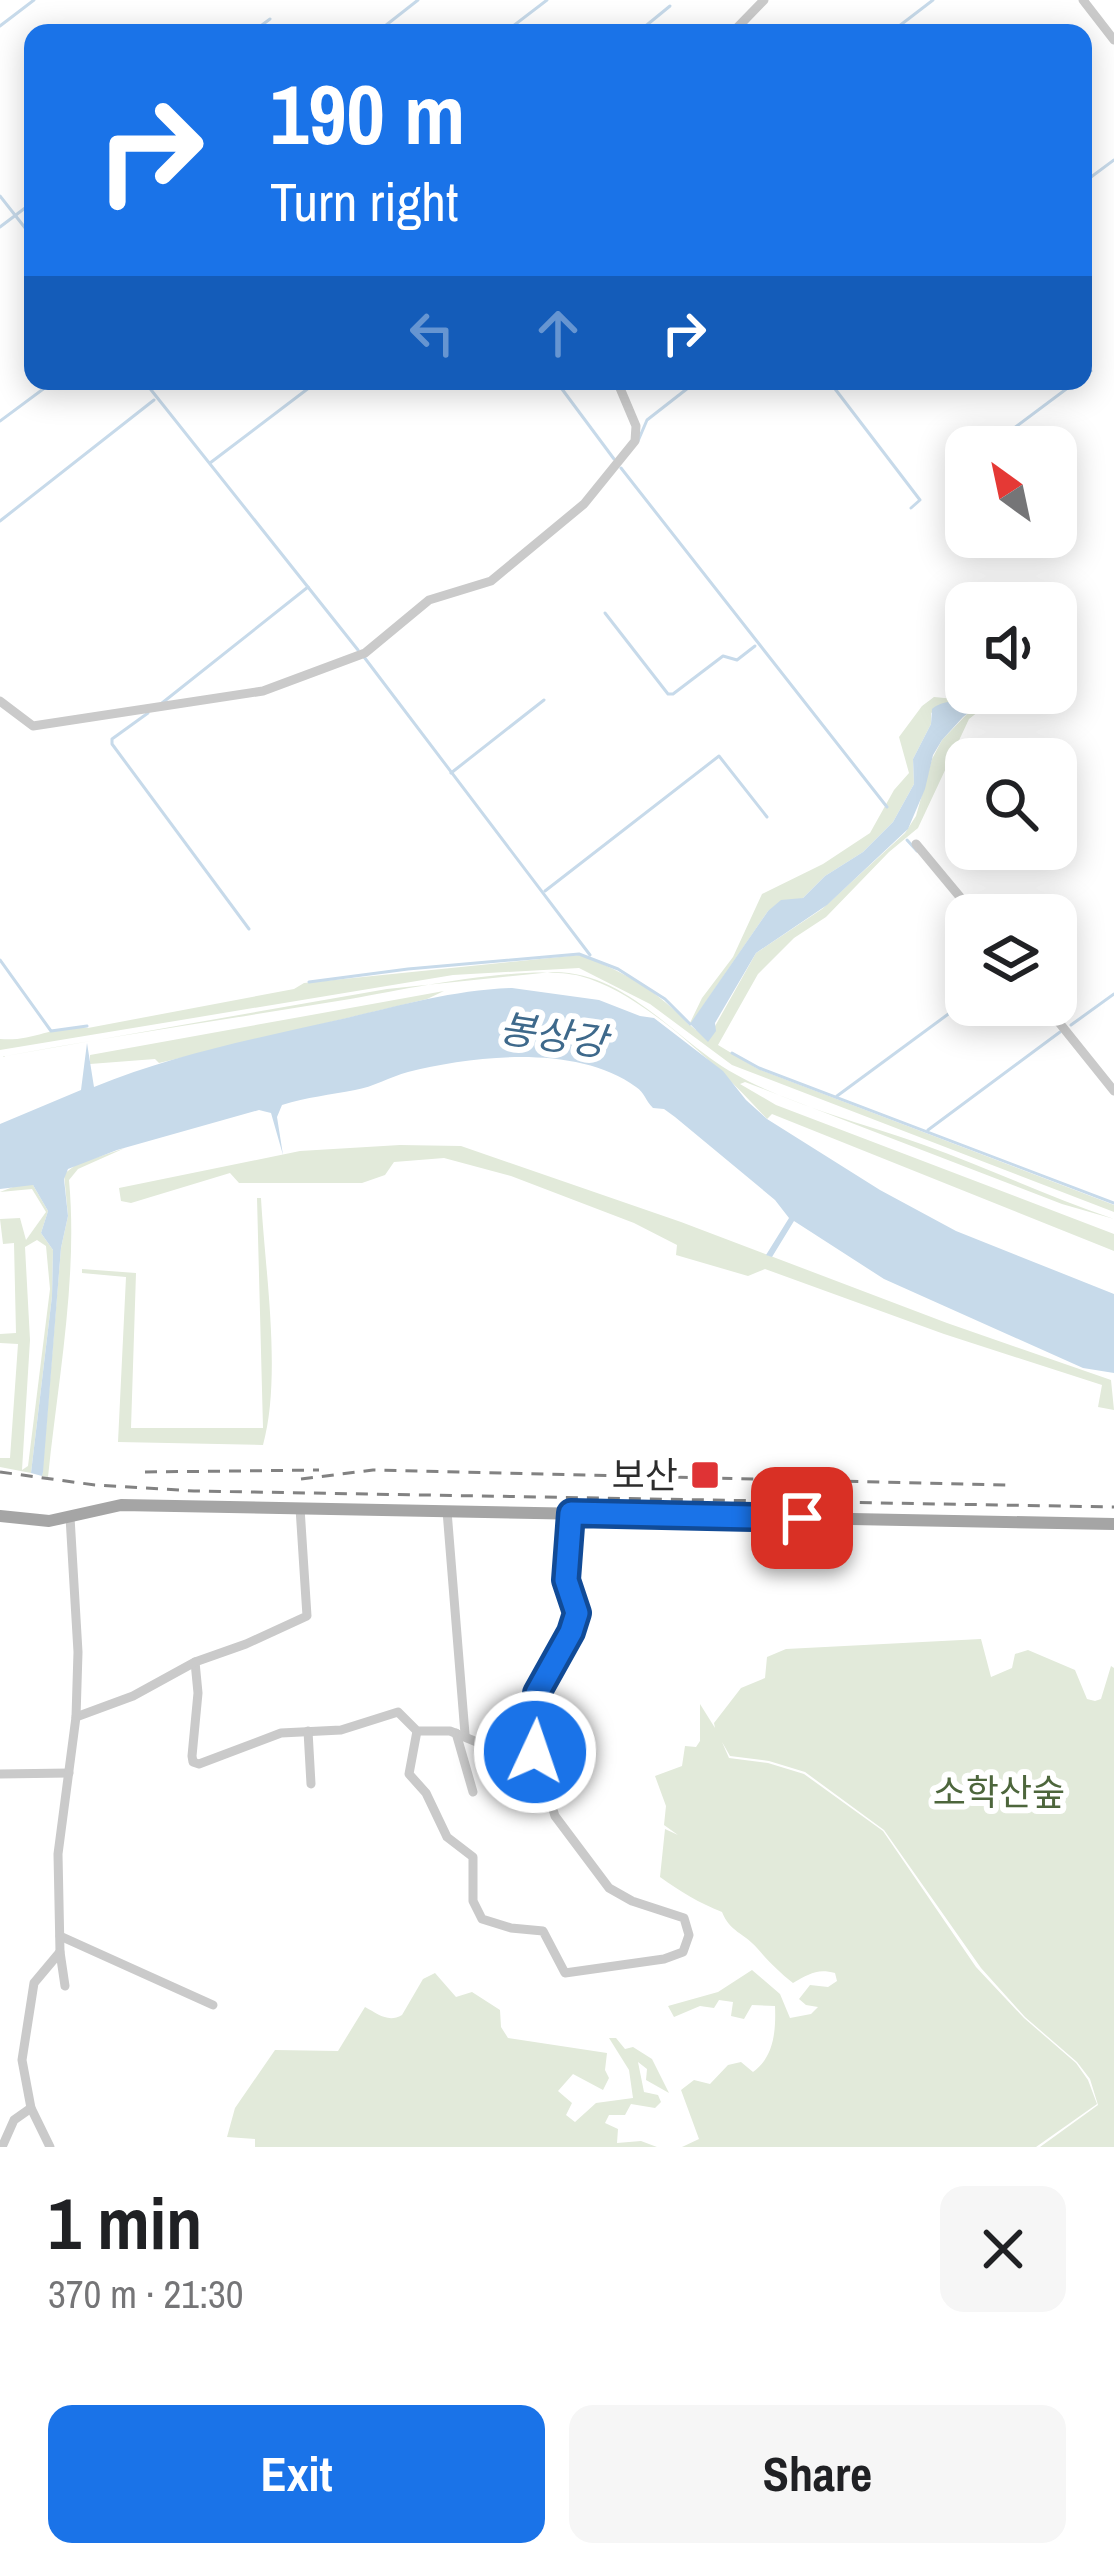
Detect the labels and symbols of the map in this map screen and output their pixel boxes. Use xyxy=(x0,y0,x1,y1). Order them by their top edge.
north arrow xyxy=(945,426,1077,558)
water label: 봉상강 xyxy=(496,1002,615,1069)
place label: 보산 xyxy=(612,1451,678,1499)
marker: 보산 xyxy=(689,1459,721,1491)
pin xyxy=(751,1467,853,1569)
position arrow xyxy=(472,1689,598,1815)
park label: 소학산숲 xyxy=(933,1768,1065,1816)

